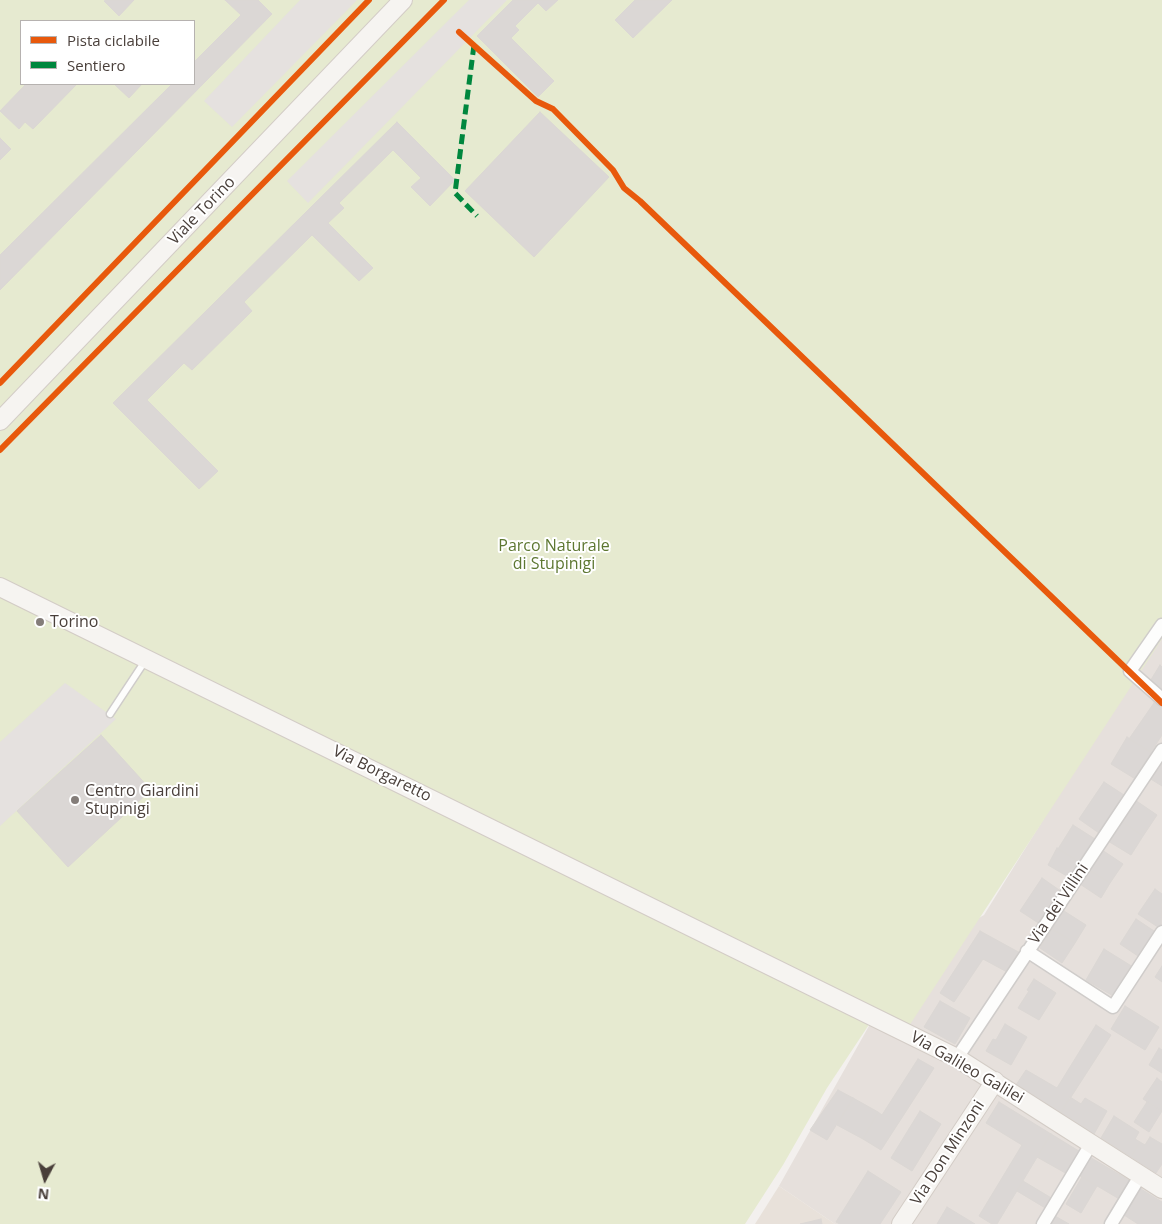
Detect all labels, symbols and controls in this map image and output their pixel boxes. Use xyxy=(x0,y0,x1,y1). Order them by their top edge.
legend xyxy=(20,20,195,85)
text: Pista ciclabile xyxy=(67,30,160,50)
text: Sentiero xyxy=(67,55,126,75)
street label: Viale Torino xyxy=(164,173,240,249)
park label: Parco Naturale di Stupinigi xyxy=(498,536,610,574)
place label: Torino xyxy=(50,612,98,632)
marker: Torino xyxy=(34,616,46,628)
street label: Via Borgaretto xyxy=(330,742,434,806)
place label: Centro Giardini Stupinigi xyxy=(85,781,199,819)
marker: Centro Giardini Stupinigi xyxy=(69,794,81,806)
street label: Via dei Villini xyxy=(1025,860,1093,948)
street label: Via Galileo Galilei xyxy=(907,1028,1027,1108)
street label: Via Don Minzoni xyxy=(907,1097,989,1209)
north arrow xyxy=(20,1154,70,1204)
text: N xyxy=(37,1184,50,1204)

